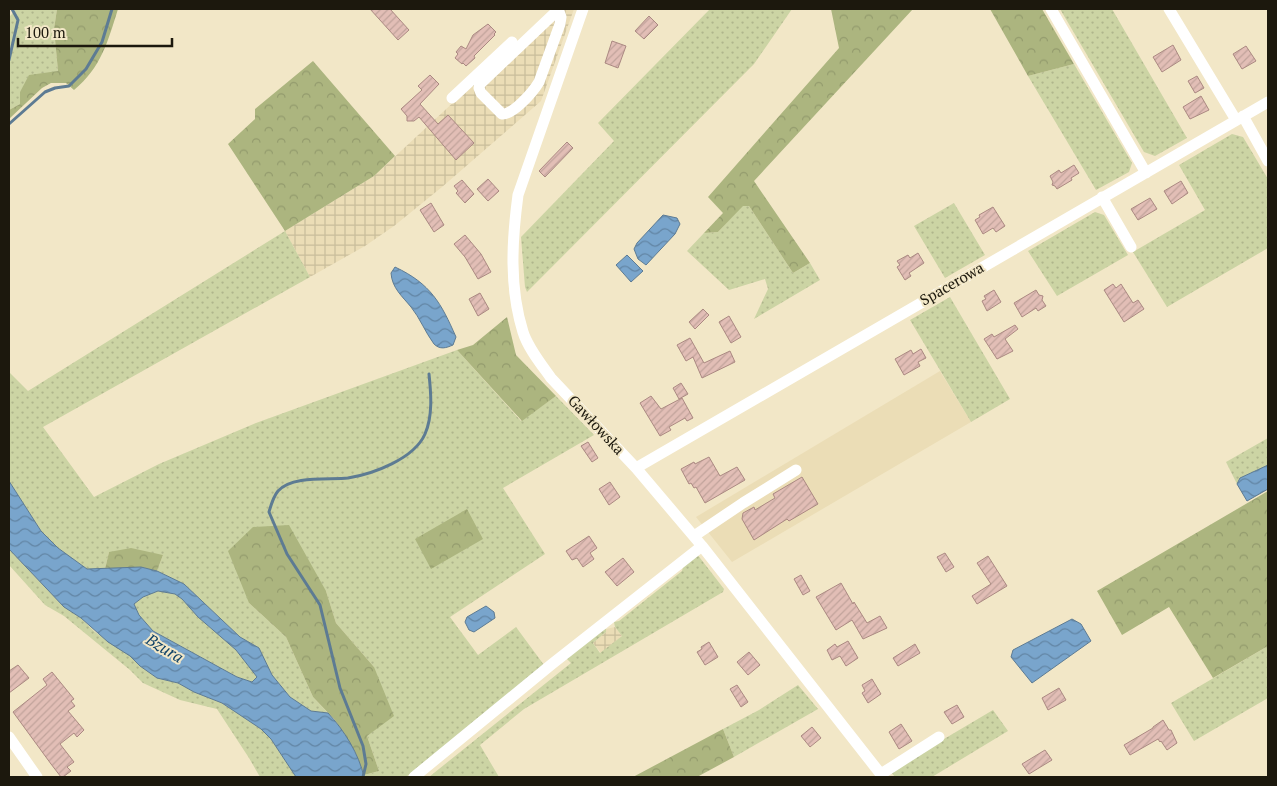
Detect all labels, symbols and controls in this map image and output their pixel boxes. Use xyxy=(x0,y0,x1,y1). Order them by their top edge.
scale bar xyxy=(18,15,171,47)
text: 100 m xyxy=(25,22,66,42)
street label: Spacerowa xyxy=(916,257,987,309)
street label: Gawłowska xyxy=(564,390,630,459)
water label: Bzura xyxy=(141,628,188,668)

